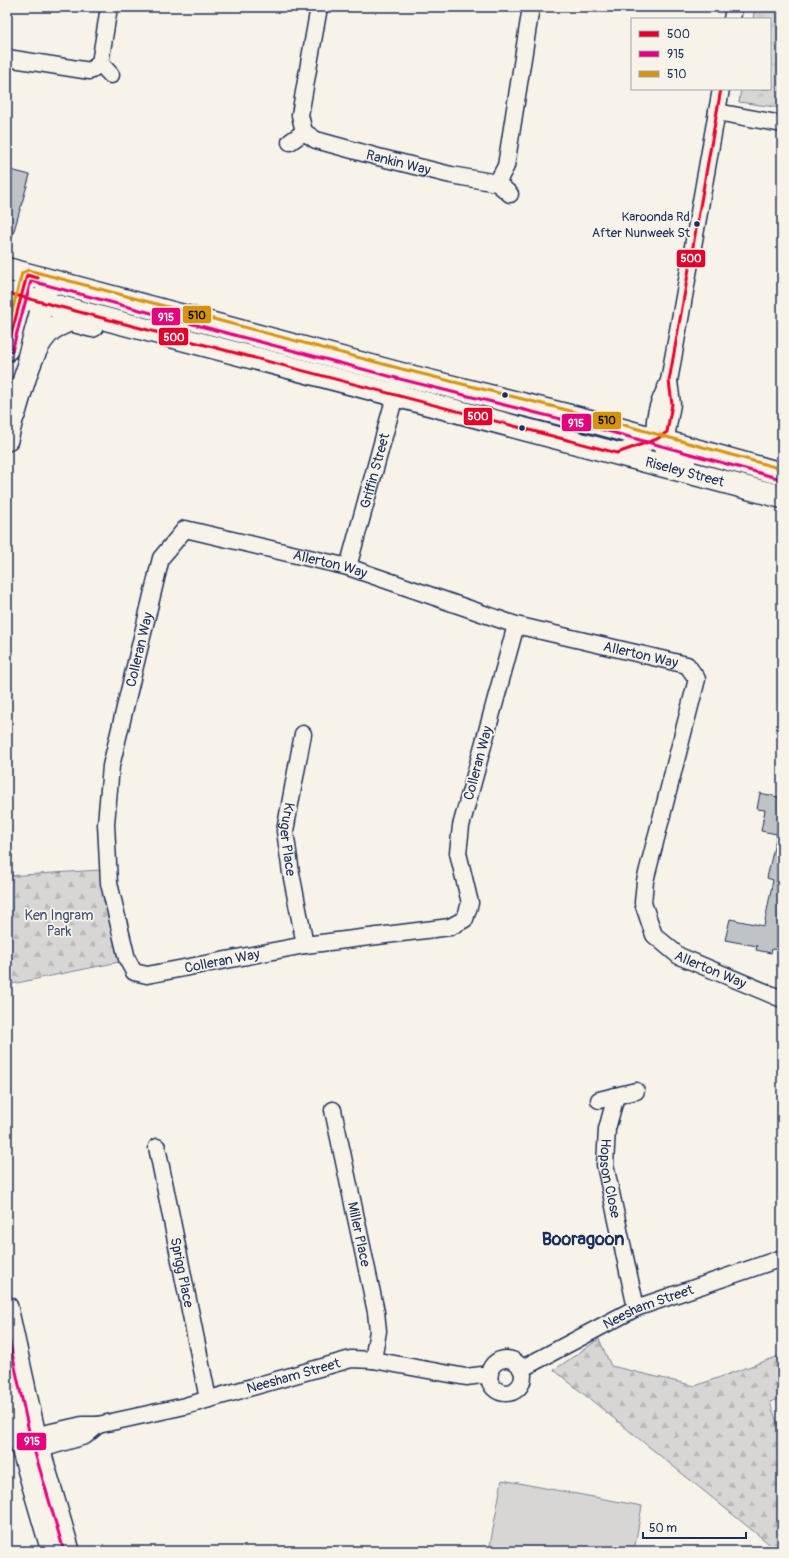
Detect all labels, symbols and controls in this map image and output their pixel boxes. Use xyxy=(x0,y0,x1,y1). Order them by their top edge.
legend xyxy=(631,18,771,90)
text: 500 xyxy=(667,27,690,42)
text: 915 xyxy=(667,47,684,62)
text: 510 xyxy=(667,67,686,82)
street label: Rankin Way xyxy=(364,146,433,178)
place label: Karoonda Rd After Nunweek St xyxy=(592,209,691,241)
marker: Karoonda Rd After Nunweek St xyxy=(692,219,702,229)
line badge: 500 xyxy=(676,249,706,268)
text: 500 xyxy=(681,252,702,265)
line badge: 510 xyxy=(182,305,212,324)
line badge: 915 xyxy=(151,307,181,326)
text: 510 xyxy=(188,309,206,322)
text: 915 xyxy=(158,311,174,324)
line badge: 500 xyxy=(158,327,189,346)
text: 500 xyxy=(164,331,185,344)
unlabelled marker xyxy=(500,390,510,400)
line badge: 500 xyxy=(463,407,493,426)
text: 500 xyxy=(468,410,489,423)
line badge: 510 xyxy=(592,411,622,430)
line badge: 915 xyxy=(561,413,592,432)
text: 510 xyxy=(598,414,616,427)
text: 915 xyxy=(568,417,584,430)
unlabelled marker xyxy=(517,423,527,433)
street label: Griffin Street xyxy=(356,431,393,510)
street label: Riseley Street xyxy=(644,453,727,490)
street label: Allerton Way xyxy=(291,546,370,582)
street label: Colleran Way xyxy=(122,610,156,689)
street label: Allerton Way xyxy=(602,637,680,671)
street label: Colleran Way xyxy=(460,724,496,802)
street label: Kruger Place xyxy=(276,801,300,877)
park label: Ken Ingram Park xyxy=(25,907,93,940)
street label: Colleran Way xyxy=(183,945,261,977)
street label: Allerton Way xyxy=(672,947,749,992)
street label: Hopson Close xyxy=(596,1138,625,1220)
street label: Miller Place xyxy=(344,1200,375,1268)
district label: Booragoon xyxy=(542,1228,624,1251)
street label: Sprigg Place xyxy=(167,1236,198,1309)
street label: Neesham Street xyxy=(600,1280,696,1332)
street label: Neesham Street xyxy=(245,1354,342,1397)
line badge: 915 xyxy=(16,1432,47,1451)
text: 915 xyxy=(24,1435,40,1448)
scale bar xyxy=(643,1514,746,1540)
text: 50 m xyxy=(649,1521,677,1536)

